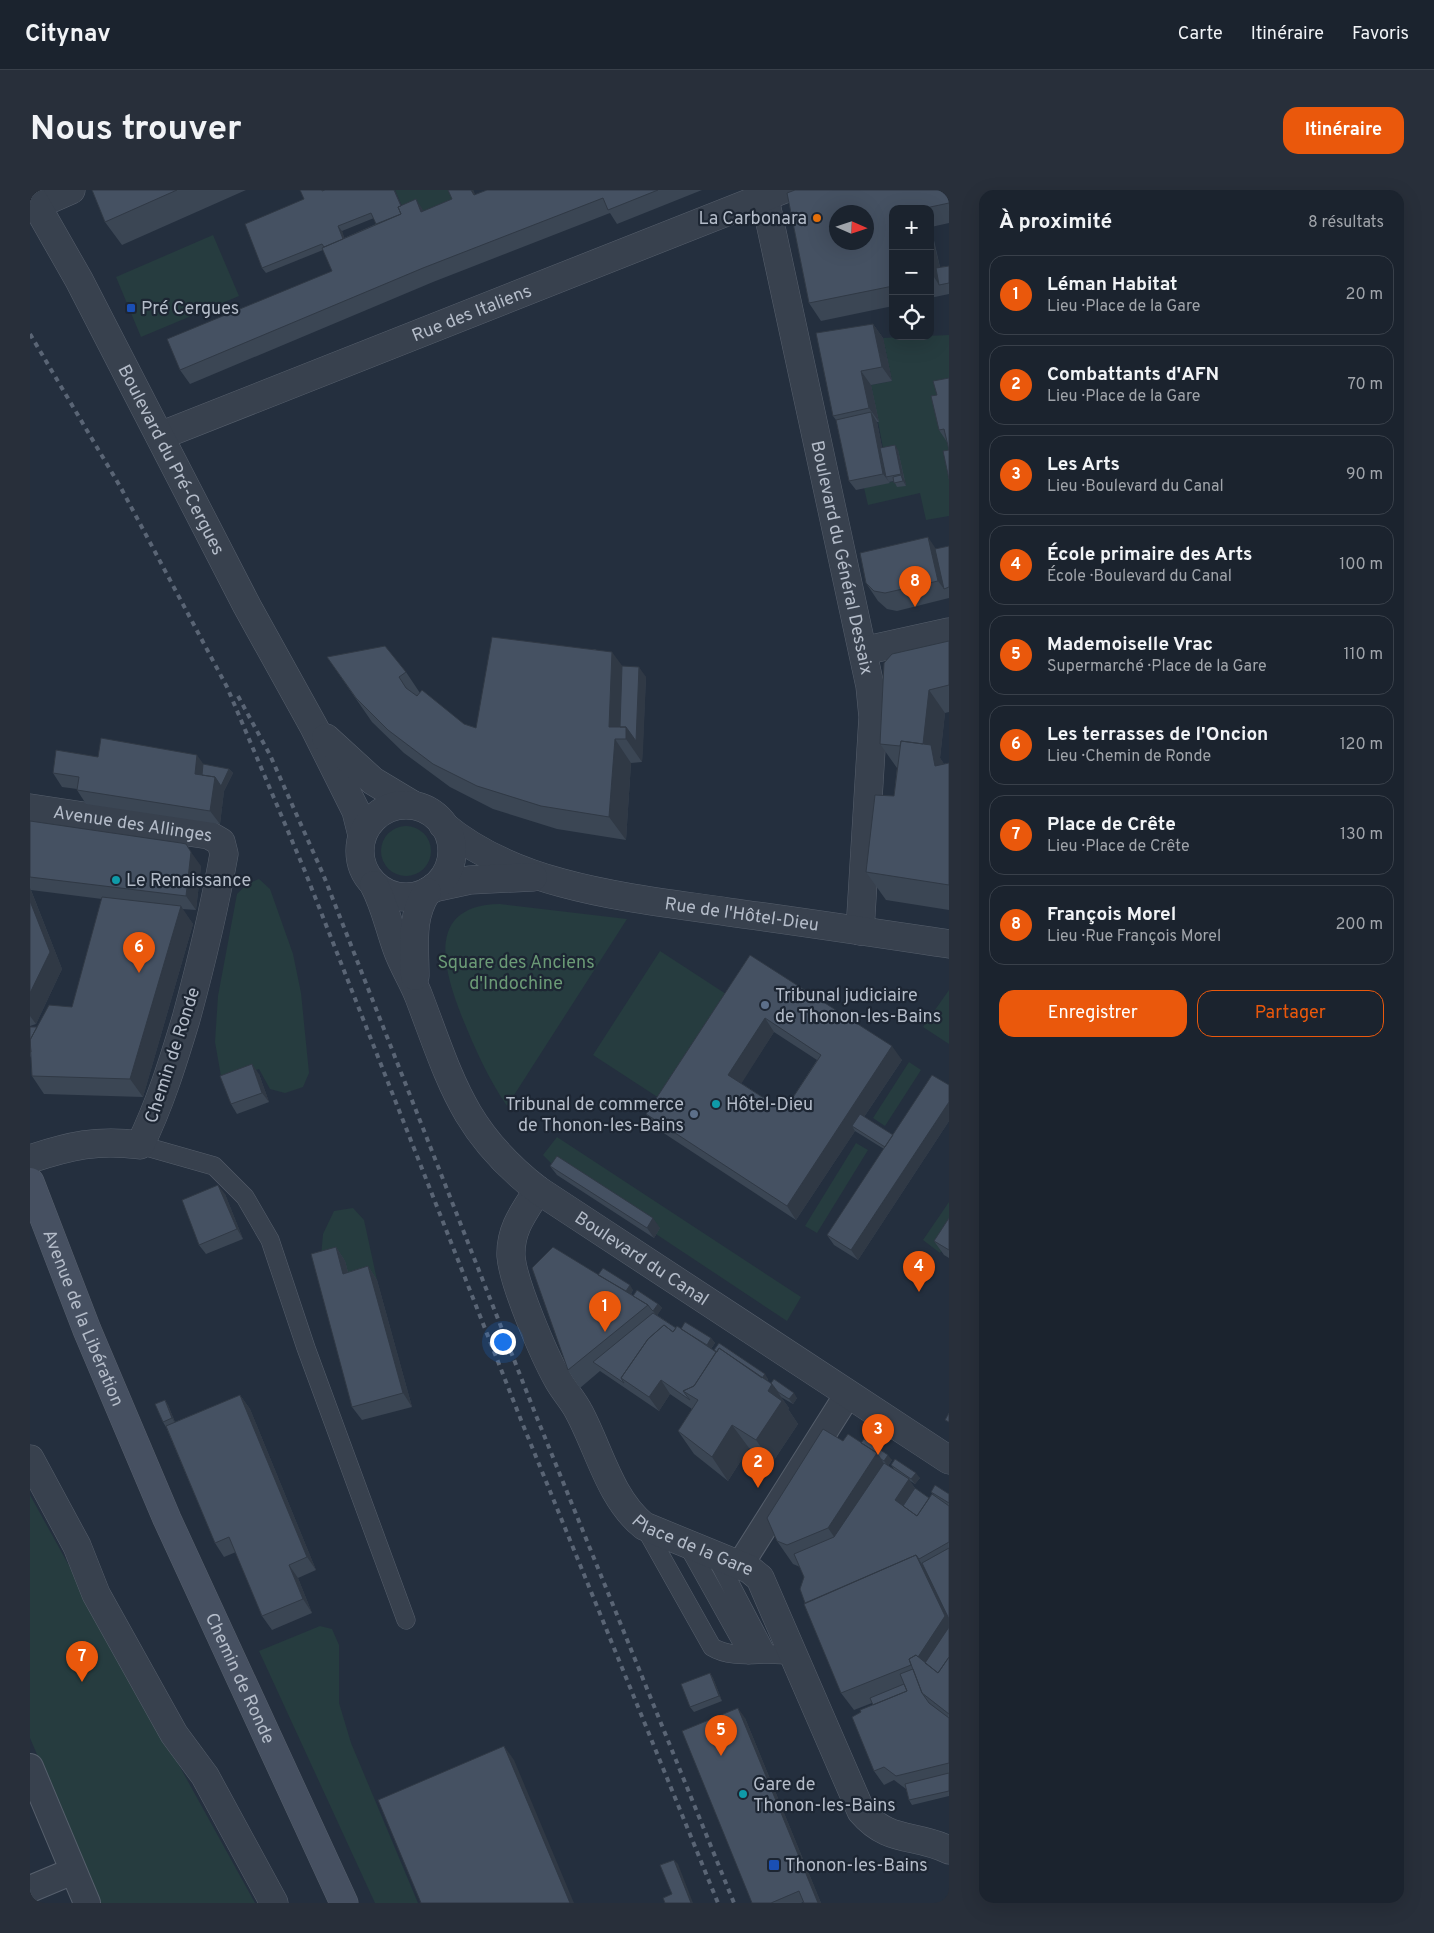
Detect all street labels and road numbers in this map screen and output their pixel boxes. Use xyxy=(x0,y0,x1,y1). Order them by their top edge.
street label: Rue des Italiens xyxy=(409,280,535,348)
street label: Boulevard du Pré-Cergues xyxy=(112,361,229,559)
street label: Boulevard du Général Dessaix xyxy=(804,439,877,677)
street label: Avenue des Allinges xyxy=(51,802,214,848)
street label: Rue de l'Hôtel-Dieu xyxy=(663,893,820,938)
street label: Chemin de Ronde xyxy=(141,984,206,1126)
street label: Boulevard du Canal xyxy=(570,1207,713,1312)
street label: Avenue de la Libération xyxy=(36,1227,128,1410)
street label: Place de la Gare xyxy=(626,1510,756,1582)
street label: Chemin de Ronde xyxy=(199,1609,279,1748)

